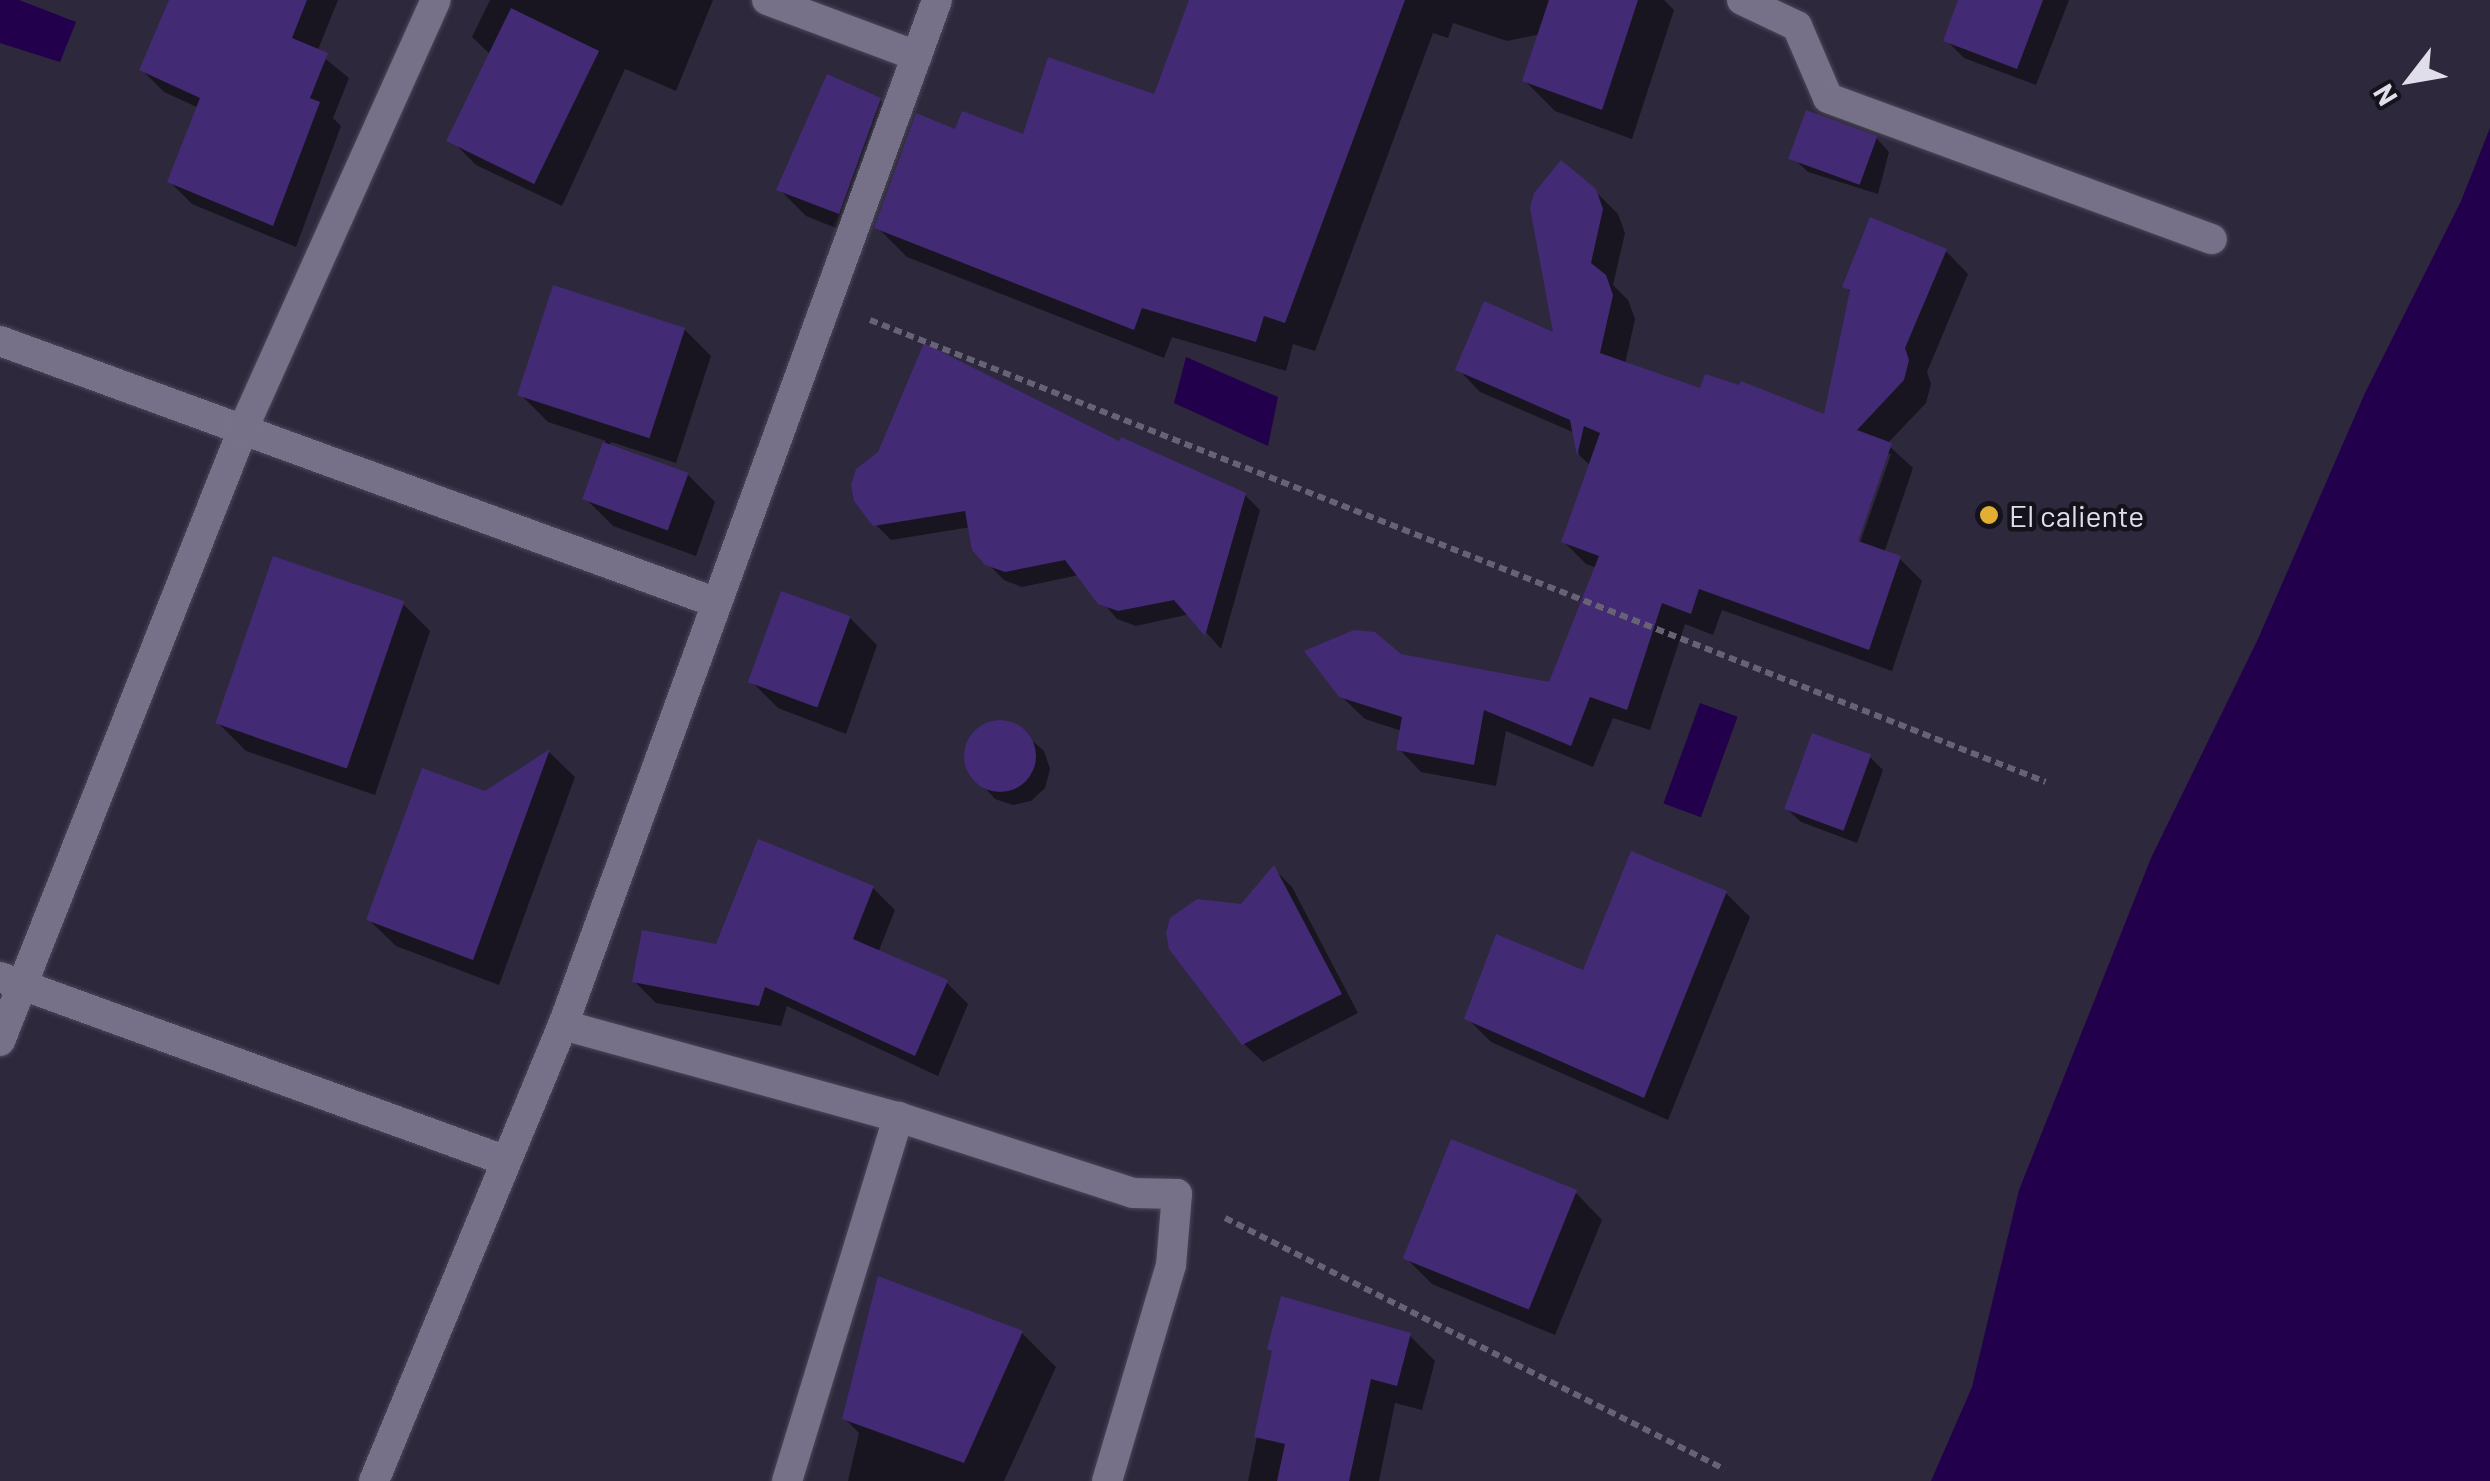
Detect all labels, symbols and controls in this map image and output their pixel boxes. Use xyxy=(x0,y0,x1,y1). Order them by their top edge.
north arrow xyxy=(2360,30,2460,130)
text: N xyxy=(2365,79,2404,112)
place label: El caliente xyxy=(2009,497,2144,533)
marker: El caliente xyxy=(1978,504,2000,526)

